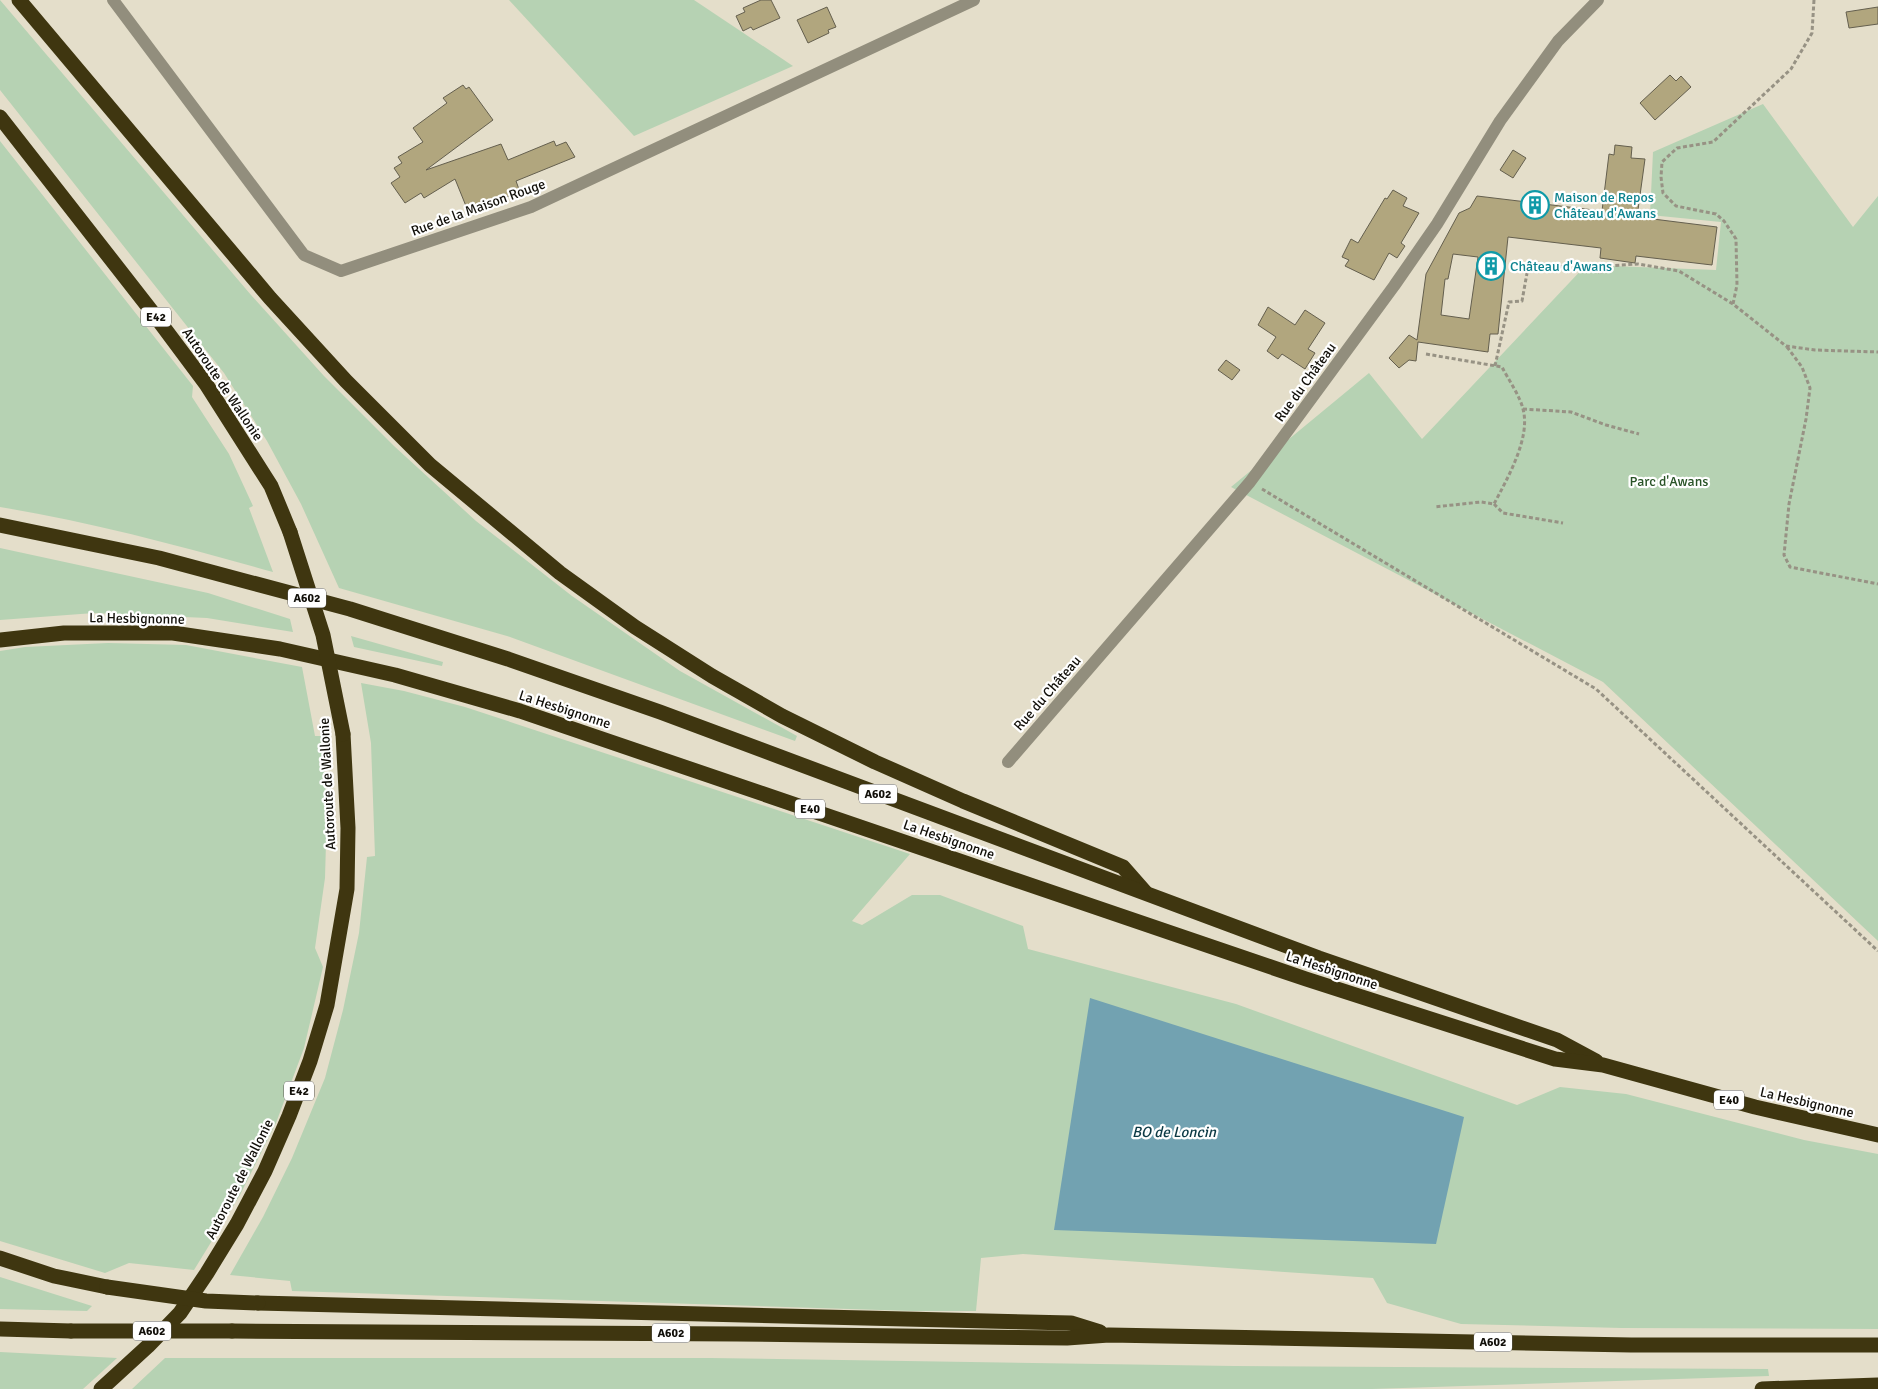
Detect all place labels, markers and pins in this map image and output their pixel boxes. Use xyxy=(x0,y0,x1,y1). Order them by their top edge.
place label: Maison de Repos Château d'Awans xyxy=(1554,189,1656,222)
building icon: Maison de Repos Château d'Awans xyxy=(1520,190,1550,220)
building icon: Château d'Awans xyxy=(1476,251,1506,281)
place label: Château d'Awans xyxy=(1510,258,1612,275)

